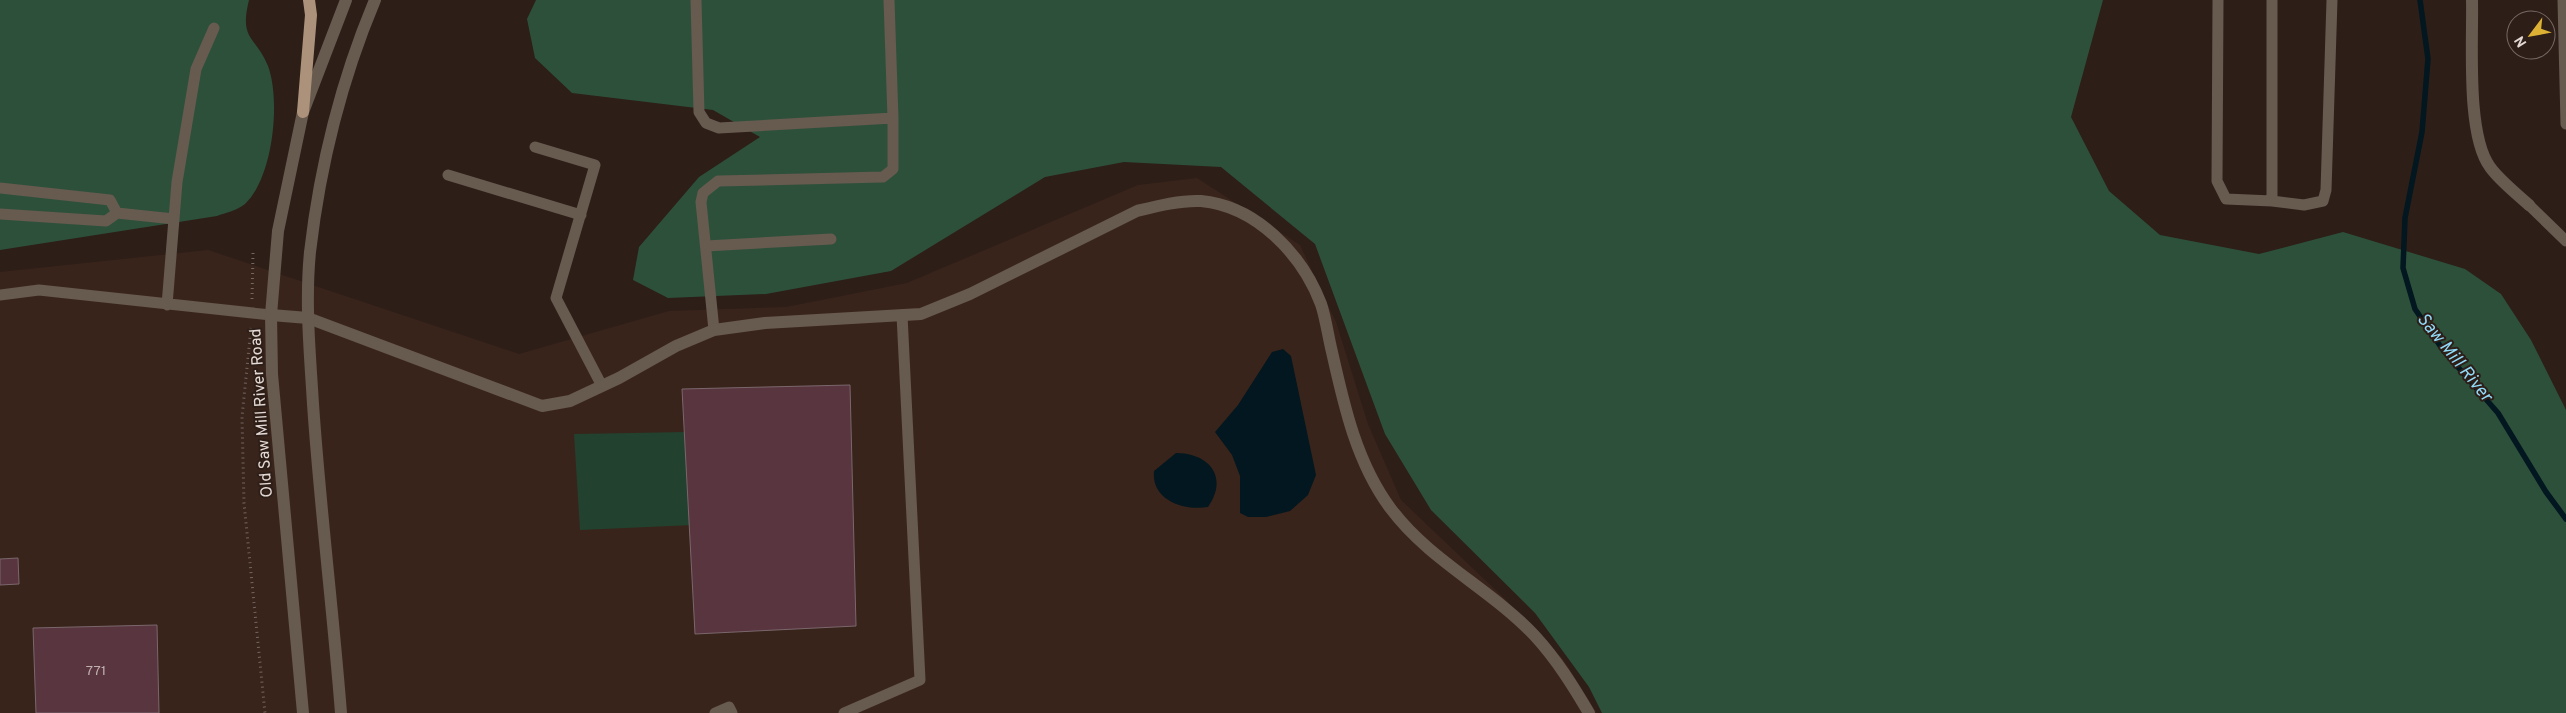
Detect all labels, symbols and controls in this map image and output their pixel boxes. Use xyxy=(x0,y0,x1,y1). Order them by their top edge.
north arrow xyxy=(2506,10,2556,60)
text: N xyxy=(2511,32,2531,50)
water label: Saw Mill River xyxy=(2411,309,2498,409)
street label: Old Saw Mill River Road xyxy=(246,328,278,498)
house number: 771 xyxy=(86,663,106,680)

